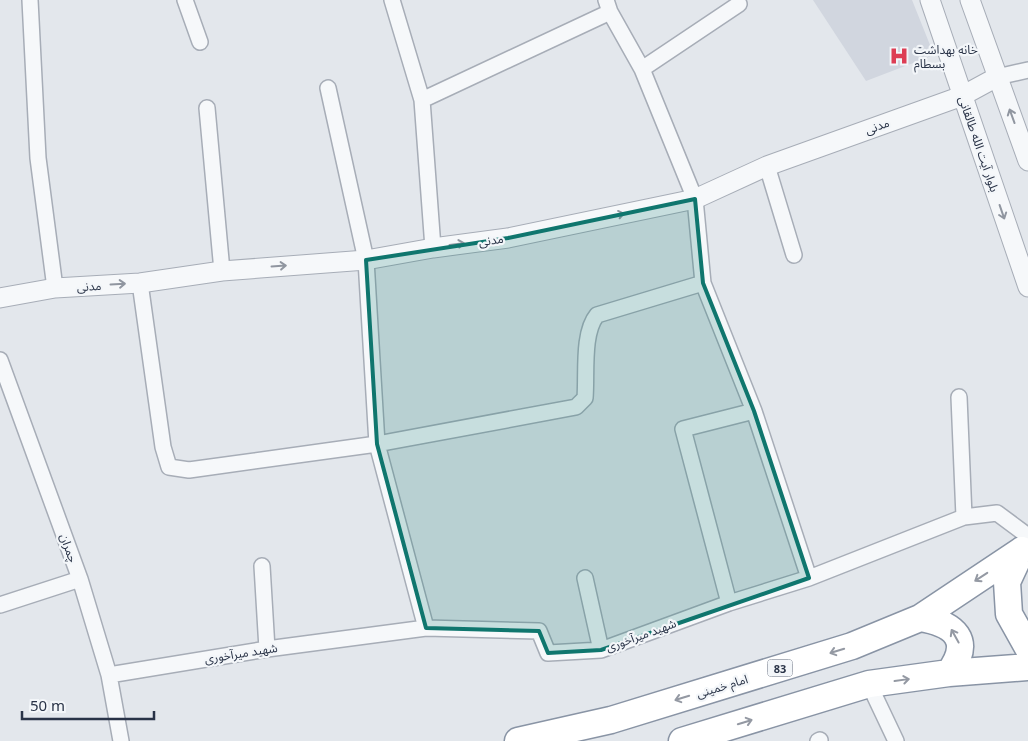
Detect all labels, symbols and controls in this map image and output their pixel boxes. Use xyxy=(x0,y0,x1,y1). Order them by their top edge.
place label: خانه بهداشت بسطام xyxy=(914,41,978,73)
hospital icon: خانه بهداشت بسطام xyxy=(888,45,910,67)
street label: بلوار آیت الله طالقانی xyxy=(955,94,1003,194)
one-way arrow xyxy=(1006,108,1016,124)
street label: مدنی xyxy=(862,114,892,138)
one-way arrow xyxy=(998,204,1007,219)
one-way arrow xyxy=(609,210,625,219)
street label: مدنی xyxy=(478,230,504,250)
one-way arrow xyxy=(449,239,465,249)
one-way arrow xyxy=(271,262,287,271)
street label: مدنی xyxy=(76,277,102,295)
one-way arrow xyxy=(109,280,125,289)
street label: چمران xyxy=(56,531,82,565)
one-way arrow xyxy=(974,572,988,582)
street label: شهید میرآخوری xyxy=(603,614,679,656)
one-way arrow xyxy=(950,629,960,643)
street label: شهید میرآخوری xyxy=(203,639,279,667)
one-way arrow xyxy=(830,646,846,656)
road number: 83 xyxy=(768,660,792,676)
street label: امام خمینی xyxy=(694,670,750,703)
one-way arrow xyxy=(893,674,909,684)
scale bar xyxy=(22,688,155,720)
one-way arrow xyxy=(674,693,690,703)
text: 50 m xyxy=(30,695,65,715)
one-way arrow xyxy=(737,716,753,726)

